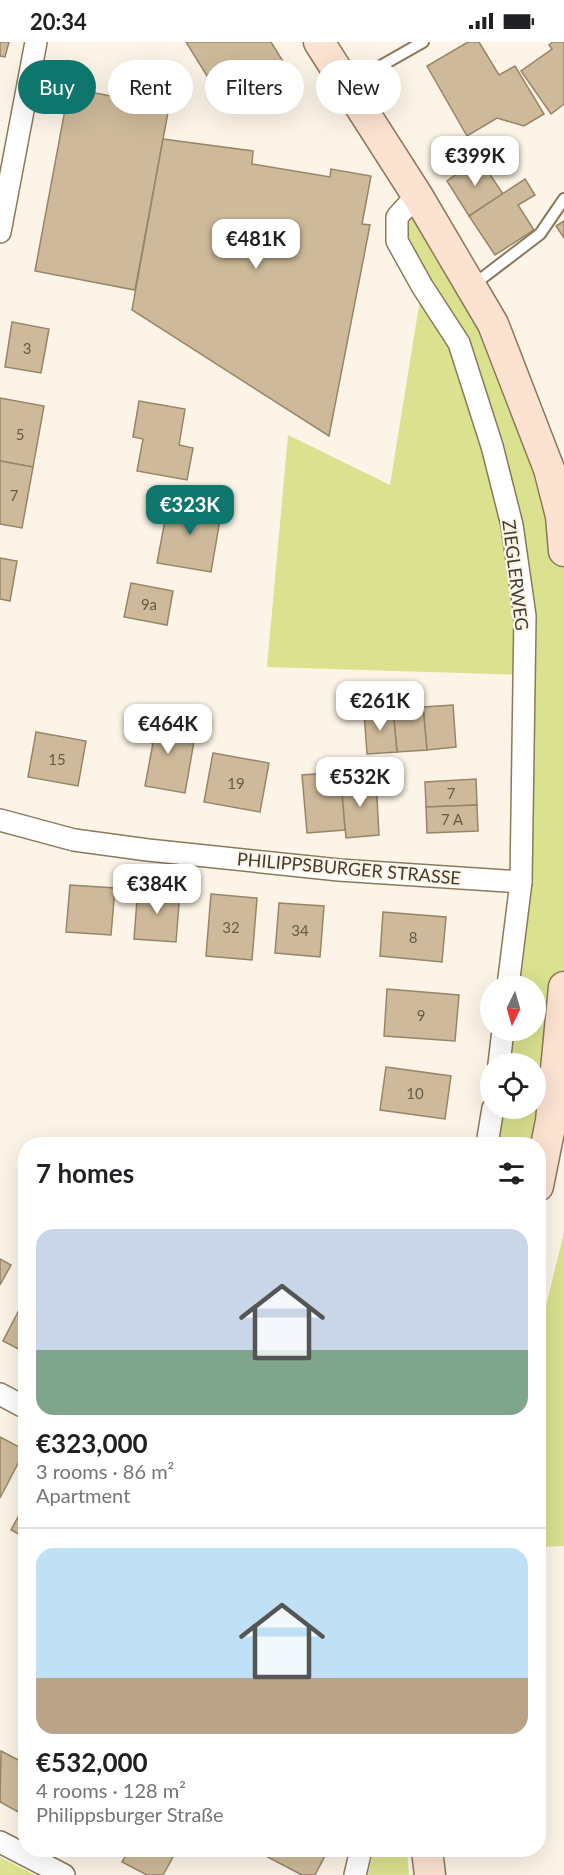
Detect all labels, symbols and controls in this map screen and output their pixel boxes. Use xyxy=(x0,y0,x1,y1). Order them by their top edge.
text: 20:34 xyxy=(30,8,87,35)
chip: Buy xyxy=(18,60,96,114)
chip: Rent xyxy=(108,60,193,114)
chip: Filters xyxy=(205,60,304,114)
chip: New xyxy=(316,60,401,114)
pin: €399K xyxy=(433,136,517,187)
text: €399K xyxy=(445,143,505,167)
pin: €481K xyxy=(214,219,298,270)
text: €481K xyxy=(226,226,286,250)
house number: 3 xyxy=(23,339,31,357)
house number: 5 xyxy=(16,425,24,443)
pin: €323K xyxy=(148,485,232,536)
house number: 7 xyxy=(10,486,19,504)
text: €323K xyxy=(160,492,220,516)
street label: ZIEGLERWEG xyxy=(498,518,534,632)
house number: 9a xyxy=(141,595,157,613)
pin: €261K xyxy=(338,681,422,732)
text: €261K xyxy=(350,688,410,712)
pin: €464K xyxy=(126,704,210,755)
text: €464K xyxy=(138,711,198,735)
house number: 15 xyxy=(48,750,66,768)
pin: €532K xyxy=(318,757,402,808)
text: €532K xyxy=(330,764,390,788)
house number: 19 xyxy=(227,774,245,792)
house number: 7 xyxy=(447,784,456,802)
house number: 7 A xyxy=(441,810,464,828)
street label: PHILIPPSBURGER STRASSE xyxy=(236,847,462,889)
pin: €384K xyxy=(115,864,199,915)
text: €384K xyxy=(127,871,187,895)
house number: 32 xyxy=(222,918,240,936)
house number: 34 xyxy=(291,921,309,939)
house number: 8 xyxy=(409,928,417,946)
north arrow xyxy=(480,975,546,1041)
map controls xyxy=(480,975,546,1119)
house number: 9 xyxy=(417,1006,425,1024)
button: locate xyxy=(480,1053,546,1119)
house number: 10 xyxy=(406,1084,424,1102)
text: 7 homes xyxy=(36,1157,134,1189)
icon: filters xyxy=(495,1157,528,1190)
icon: home xyxy=(228,1268,336,1376)
text: €323,000 xyxy=(36,1427,148,1459)
text: 3 rooms · 86 m² xyxy=(36,1459,174,1483)
text: Apartment xyxy=(36,1483,130,1507)
icon: home xyxy=(228,1587,336,1695)
text: €532,000 xyxy=(36,1746,148,1778)
text: 4 rooms · 128 m² xyxy=(36,1778,186,1802)
text: Philippsburger Straße xyxy=(36,1802,223,1826)

